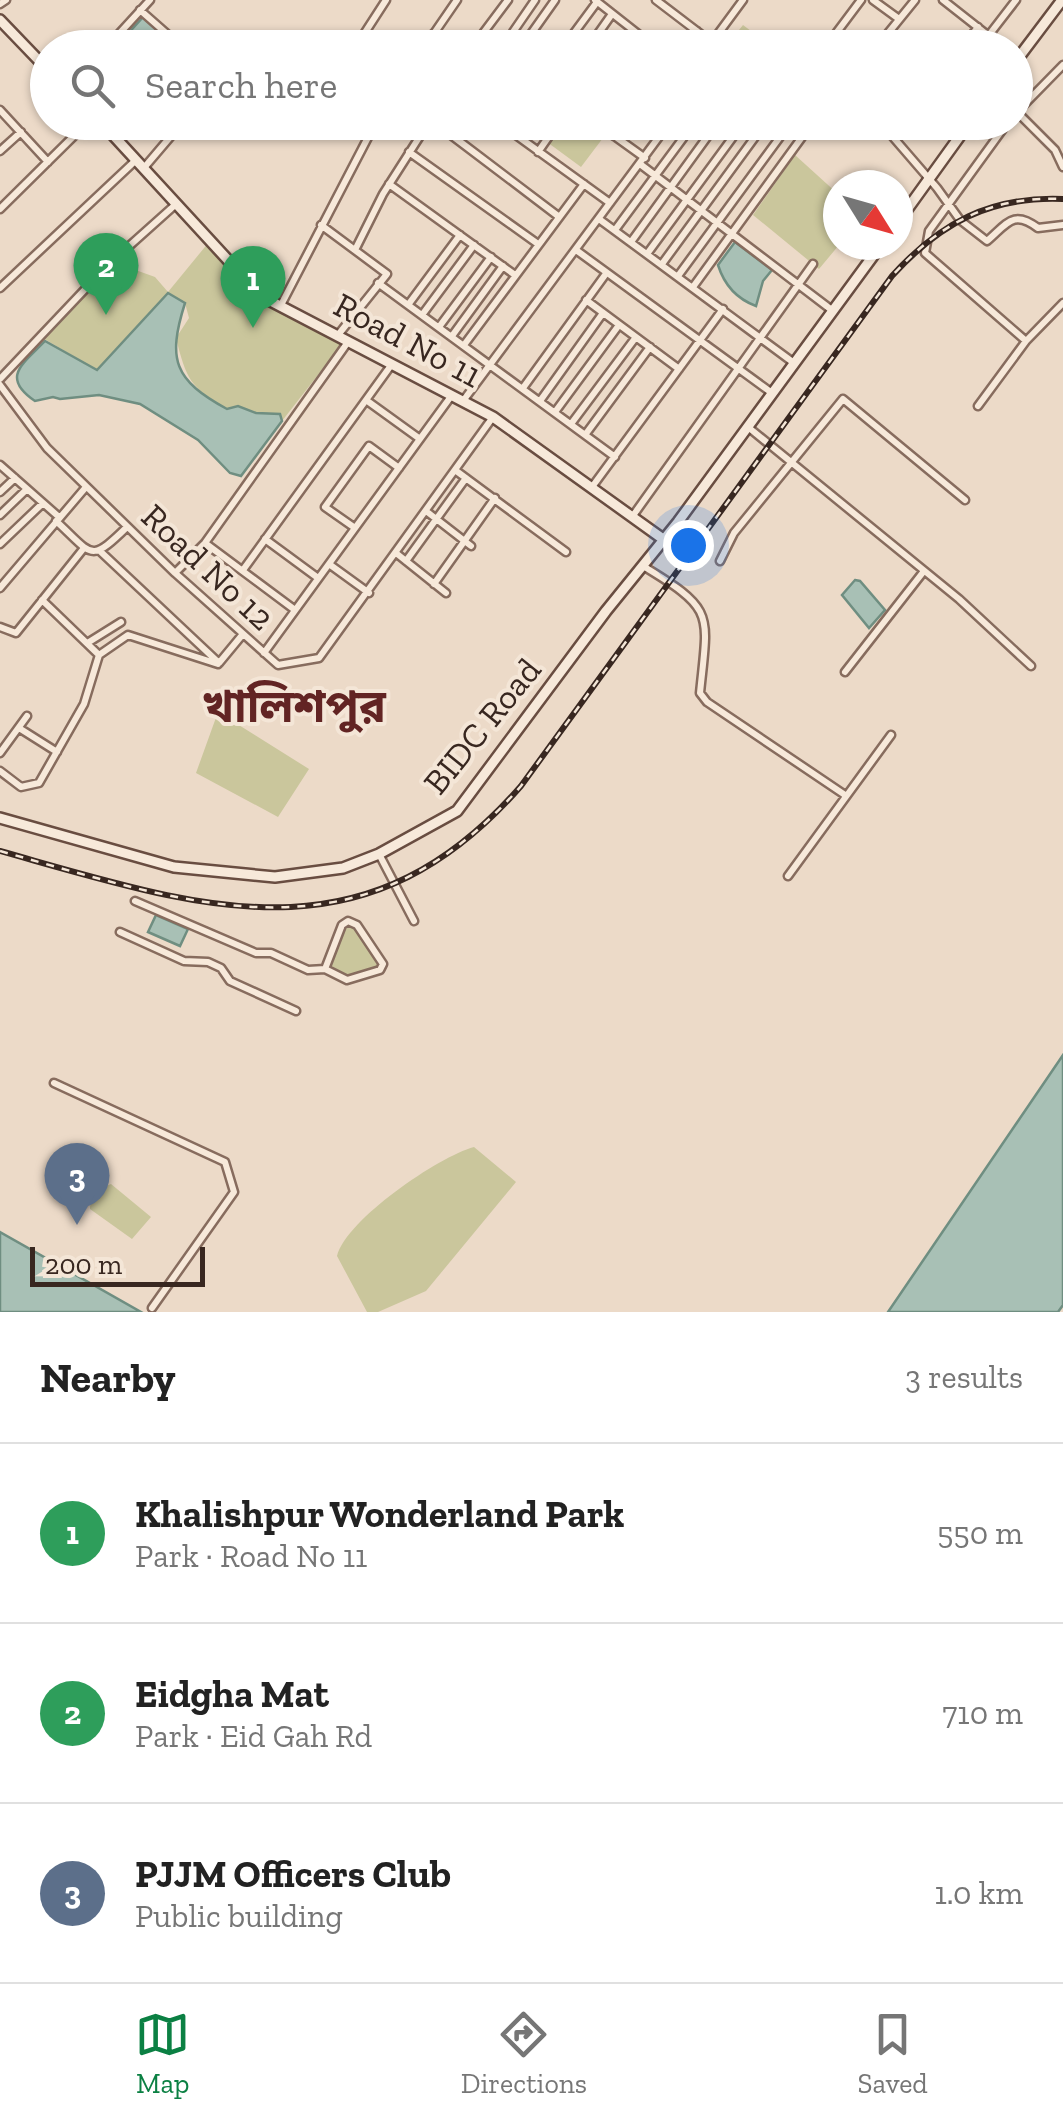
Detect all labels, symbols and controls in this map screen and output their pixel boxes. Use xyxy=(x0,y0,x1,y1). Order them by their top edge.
search box xyxy=(30,30,1033,140)
icon: search xyxy=(65,58,120,113)
text: Search here xyxy=(145,62,337,108)
north arrow xyxy=(823,170,913,260)
pin: 2 xyxy=(74,232,138,315)
pin: 1 xyxy=(220,245,286,328)
street label: Road No 11 xyxy=(327,284,489,396)
street label: Road No 12 xyxy=(133,495,283,639)
your location xyxy=(663,520,714,571)
street label: BIDC Road xyxy=(414,649,550,803)
district label: খালিশপুর xyxy=(202,680,387,734)
pin: 3 xyxy=(44,1142,110,1225)
scale bar xyxy=(30,1242,205,1286)
text: 200 m xyxy=(45,1248,122,1281)
text: Nearby xyxy=(40,1352,176,1403)
text: 3 results xyxy=(905,1358,1023,1396)
text: Khalishpur Wonderland Park xyxy=(135,1491,624,1537)
text: 1 xyxy=(66,1514,79,1552)
text: 550 m xyxy=(937,1514,1023,1552)
text: Park · Road No 11 xyxy=(135,1537,367,1575)
text: Eidgha Mat xyxy=(135,1671,329,1717)
text: 2 xyxy=(64,1694,81,1732)
text: 710 m xyxy=(942,1694,1023,1732)
text: Park · Eid Gah Rd xyxy=(135,1717,372,1755)
text: PJJM Officers Club xyxy=(135,1851,451,1897)
text: 3 xyxy=(64,1874,81,1912)
text: 1.0 km xyxy=(934,1874,1023,1912)
text: Public building xyxy=(135,1897,343,1935)
tab: Map xyxy=(135,2007,190,2100)
tab: Directions xyxy=(461,2007,587,2100)
tab: Saved xyxy=(858,2007,928,2100)

